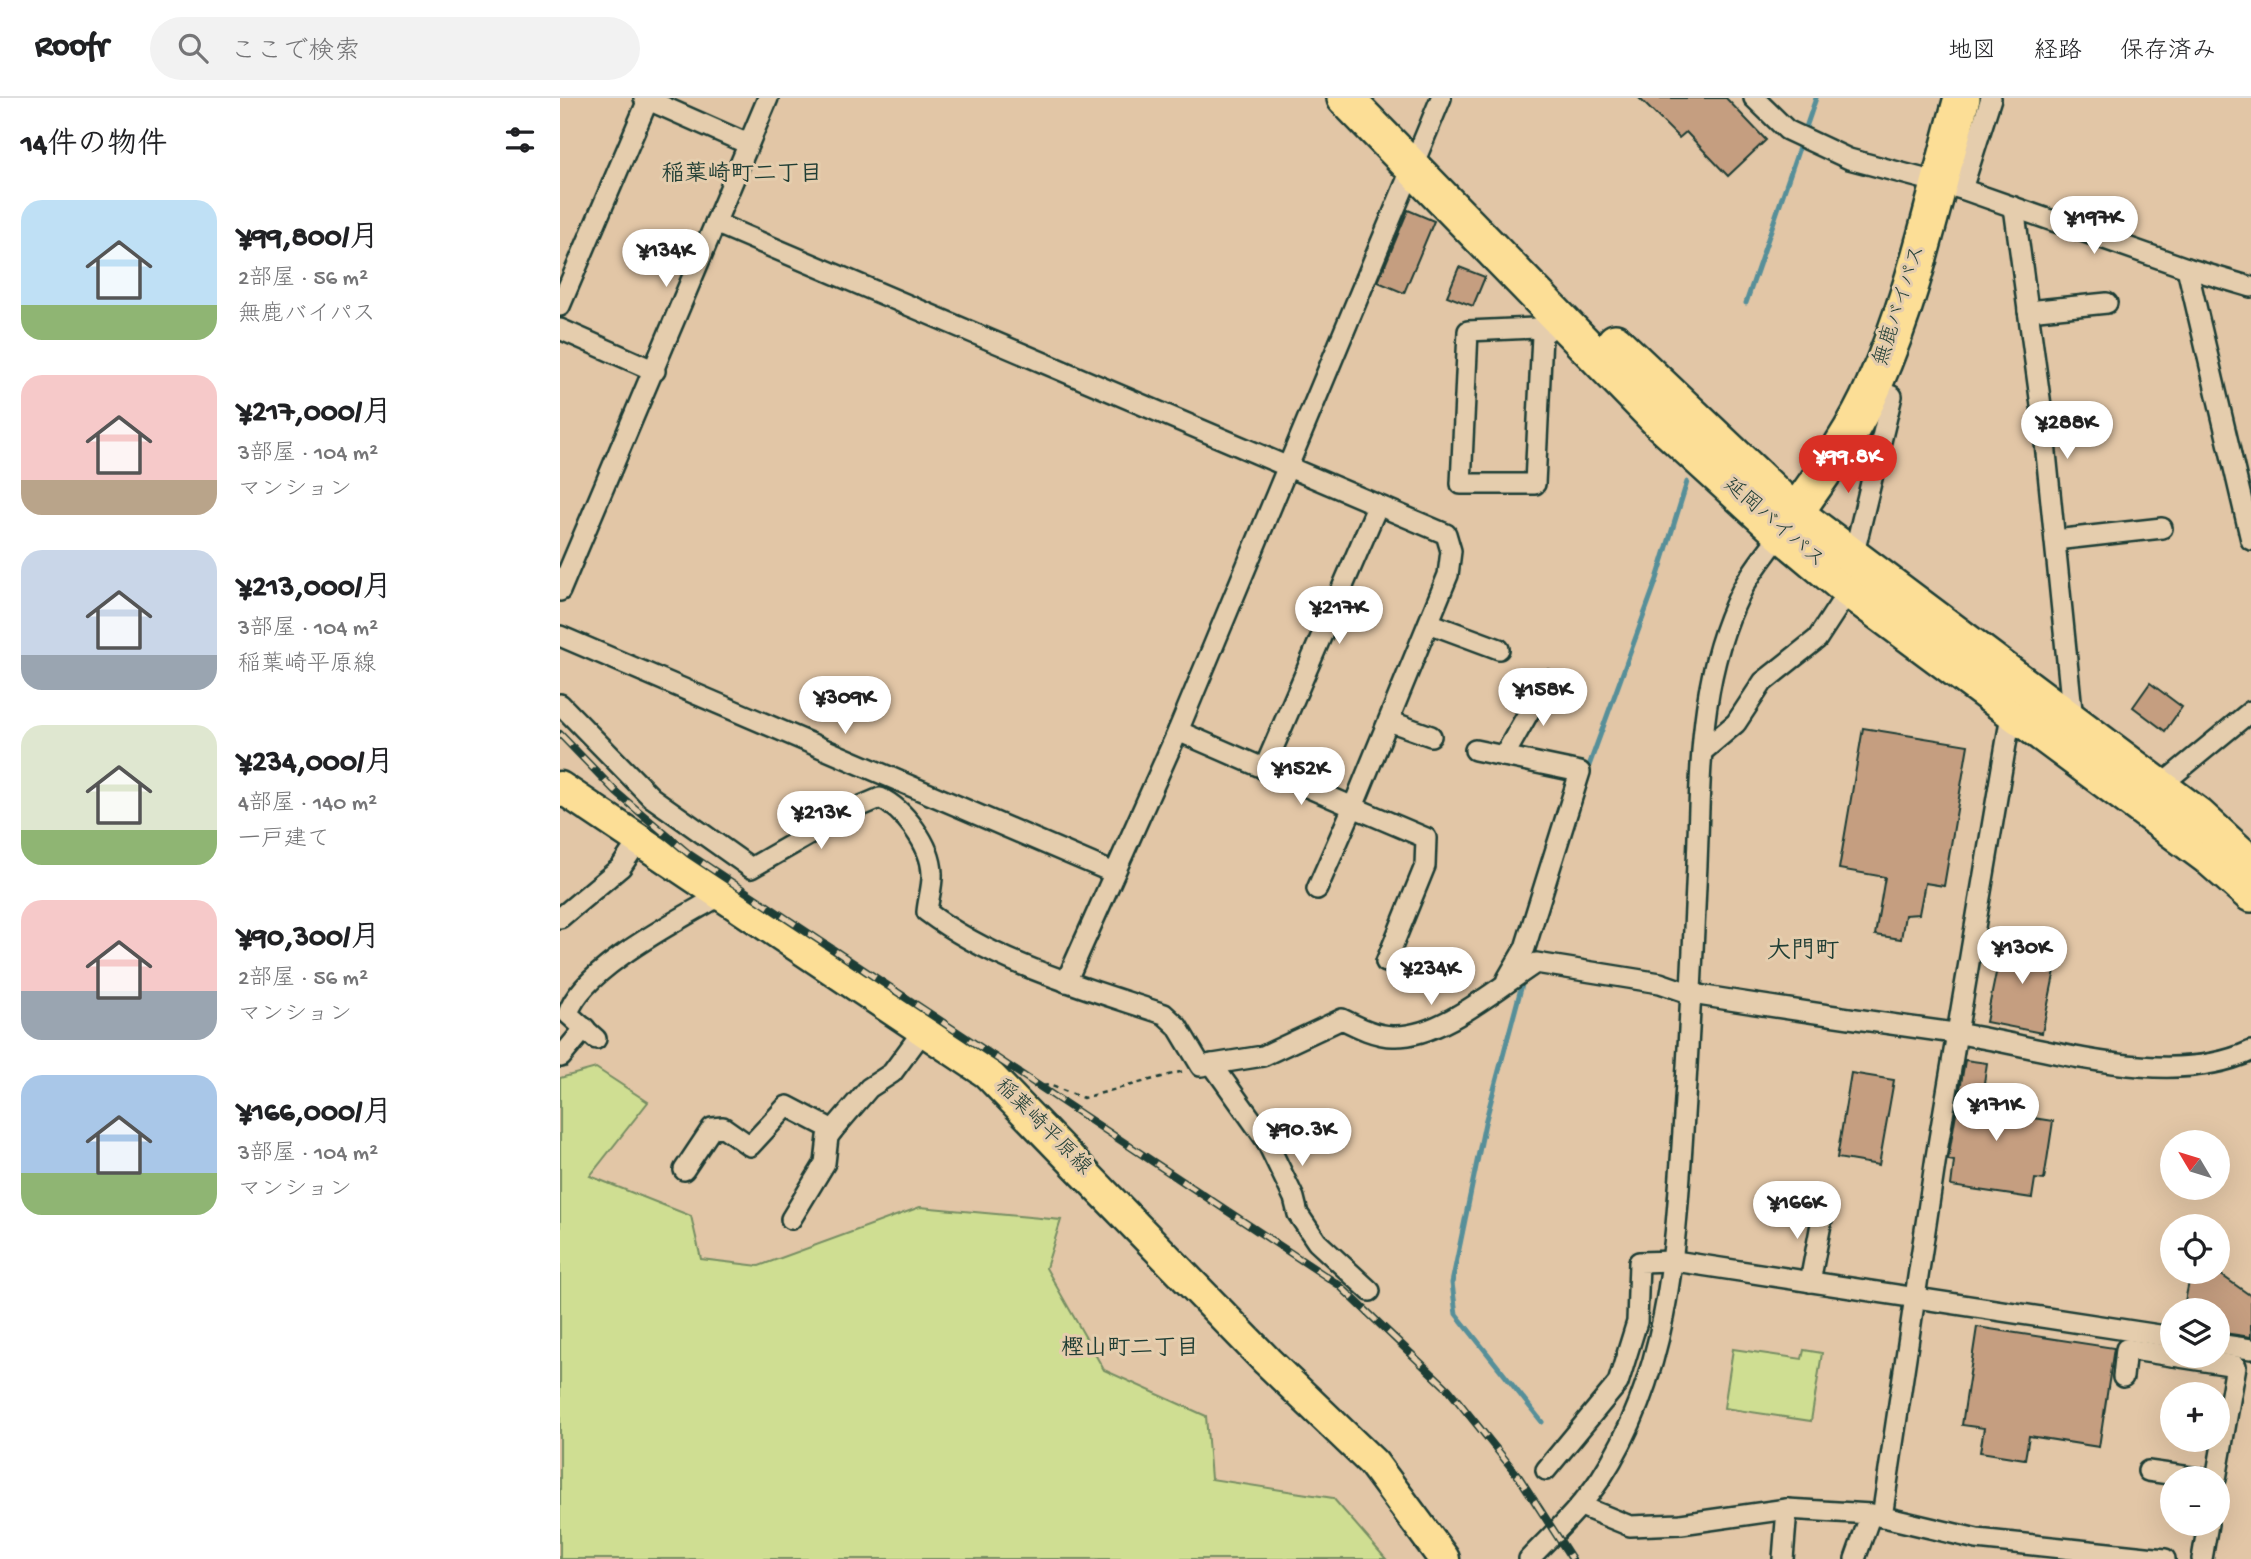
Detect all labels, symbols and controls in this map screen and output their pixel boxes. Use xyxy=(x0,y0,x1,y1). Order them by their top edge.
search box xyxy=(150,17,640,80)
text: Roofr xyxy=(35,29,108,67)
icon: search xyxy=(174,29,212,67)
text: ここで検索 xyxy=(230,38,360,69)
text: 地図 xyxy=(1948,38,1996,67)
text: 経路 xyxy=(2034,38,2082,67)
text: 保存済み xyxy=(2120,38,2216,67)
icon: filters xyxy=(501,121,539,159)
text: 14件の物件 xyxy=(21,129,167,164)
district label: 稲葉崎町二丁目 xyxy=(662,161,823,189)
pin: ¥197K xyxy=(2045,197,2143,256)
text: ¥197K xyxy=(2066,205,2122,232)
text: ¥99,800/月 xyxy=(238,222,379,257)
icon: home xyxy=(77,228,161,312)
pin: ¥134K xyxy=(617,230,715,289)
text: ¥134K xyxy=(638,238,694,265)
street label: 無鹿バイパス xyxy=(1869,242,1932,370)
text: 2部屋 · 56 m² xyxy=(238,266,368,293)
text: 無鹿バイパス xyxy=(238,302,376,329)
text: ¥217,000/月 xyxy=(238,397,392,432)
pin: ¥288K xyxy=(2018,402,2116,461)
icon: home xyxy=(77,403,161,487)
text: ¥288K xyxy=(2037,410,2097,437)
pin: ¥99.8K xyxy=(1791,436,1905,495)
text: 3部屋 · 104 m² xyxy=(238,441,378,468)
text: ¥99.8K xyxy=(1815,444,1881,471)
street label: 延岡バイパス xyxy=(1717,473,1829,575)
text: マンション xyxy=(238,477,352,504)
text: ¥213,000/月 xyxy=(238,572,392,607)
icon: home xyxy=(77,578,161,662)
pin: ¥217K xyxy=(1290,587,1388,646)
text: ¥217K xyxy=(1311,595,1367,622)
text: 3部屋 · 104 m² xyxy=(238,616,378,643)
text: 稲葉崎平原線 xyxy=(238,652,376,679)
pin: ¥158K xyxy=(1494,668,1592,728)
pin: ¥309K xyxy=(796,676,894,736)
text: ¥158K xyxy=(1514,677,1572,704)
text: ¥309K xyxy=(815,685,875,712)
text: ¥234,000/月 xyxy=(238,747,394,782)
pin: ¥152K xyxy=(1252,748,1350,807)
icon: home xyxy=(77,753,161,837)
text: ¥152K xyxy=(1273,756,1329,783)
text: 4部屋 · 140 m² xyxy=(238,791,377,818)
pin: ¥213K xyxy=(772,792,870,851)
text: ¥213K xyxy=(793,800,849,827)
text: 一戸建て xyxy=(238,827,330,854)
text: ¥90,300/月 xyxy=(238,922,380,957)
pin: ¥130K xyxy=(1973,926,2071,986)
icon: home xyxy=(77,928,161,1012)
text: ¥130K xyxy=(1993,935,2051,962)
district label: 大門町 xyxy=(1767,938,1839,967)
pin: ¥234K xyxy=(1382,948,1480,1007)
text: ¥234K xyxy=(1402,956,1460,983)
text: 2部屋 · 56 m² xyxy=(238,966,368,993)
text: マンション xyxy=(238,1002,352,1029)
street label: 稲葉崎平原線 xyxy=(989,1073,1097,1181)
pin: ¥171K xyxy=(1947,1084,2045,1143)
text: ¥171K xyxy=(1969,1092,2023,1119)
text: ¥166,000/月 xyxy=(238,1097,392,1132)
icon: home xyxy=(77,1103,161,1187)
pin: ¥90.3K xyxy=(1245,1108,1359,1168)
text: ¥90.3K xyxy=(1268,1117,1336,1144)
north arrow xyxy=(2160,1130,2230,1200)
map controls xyxy=(2160,1130,2230,1536)
text: 3部屋 · 104 m² xyxy=(238,1141,378,1168)
text: マンション xyxy=(238,1177,352,1204)
pin: ¥166K xyxy=(1748,1182,1846,1241)
text: ¥166K xyxy=(1769,1190,1825,1217)
button: locate xyxy=(2160,1214,2230,1284)
button: layers xyxy=(2160,1298,2230,1368)
district label: 樫山町二丁目 xyxy=(1061,1335,1199,1363)
button: + xyxy=(2160,1382,2230,1452)
button: − xyxy=(2160,1466,2230,1536)

